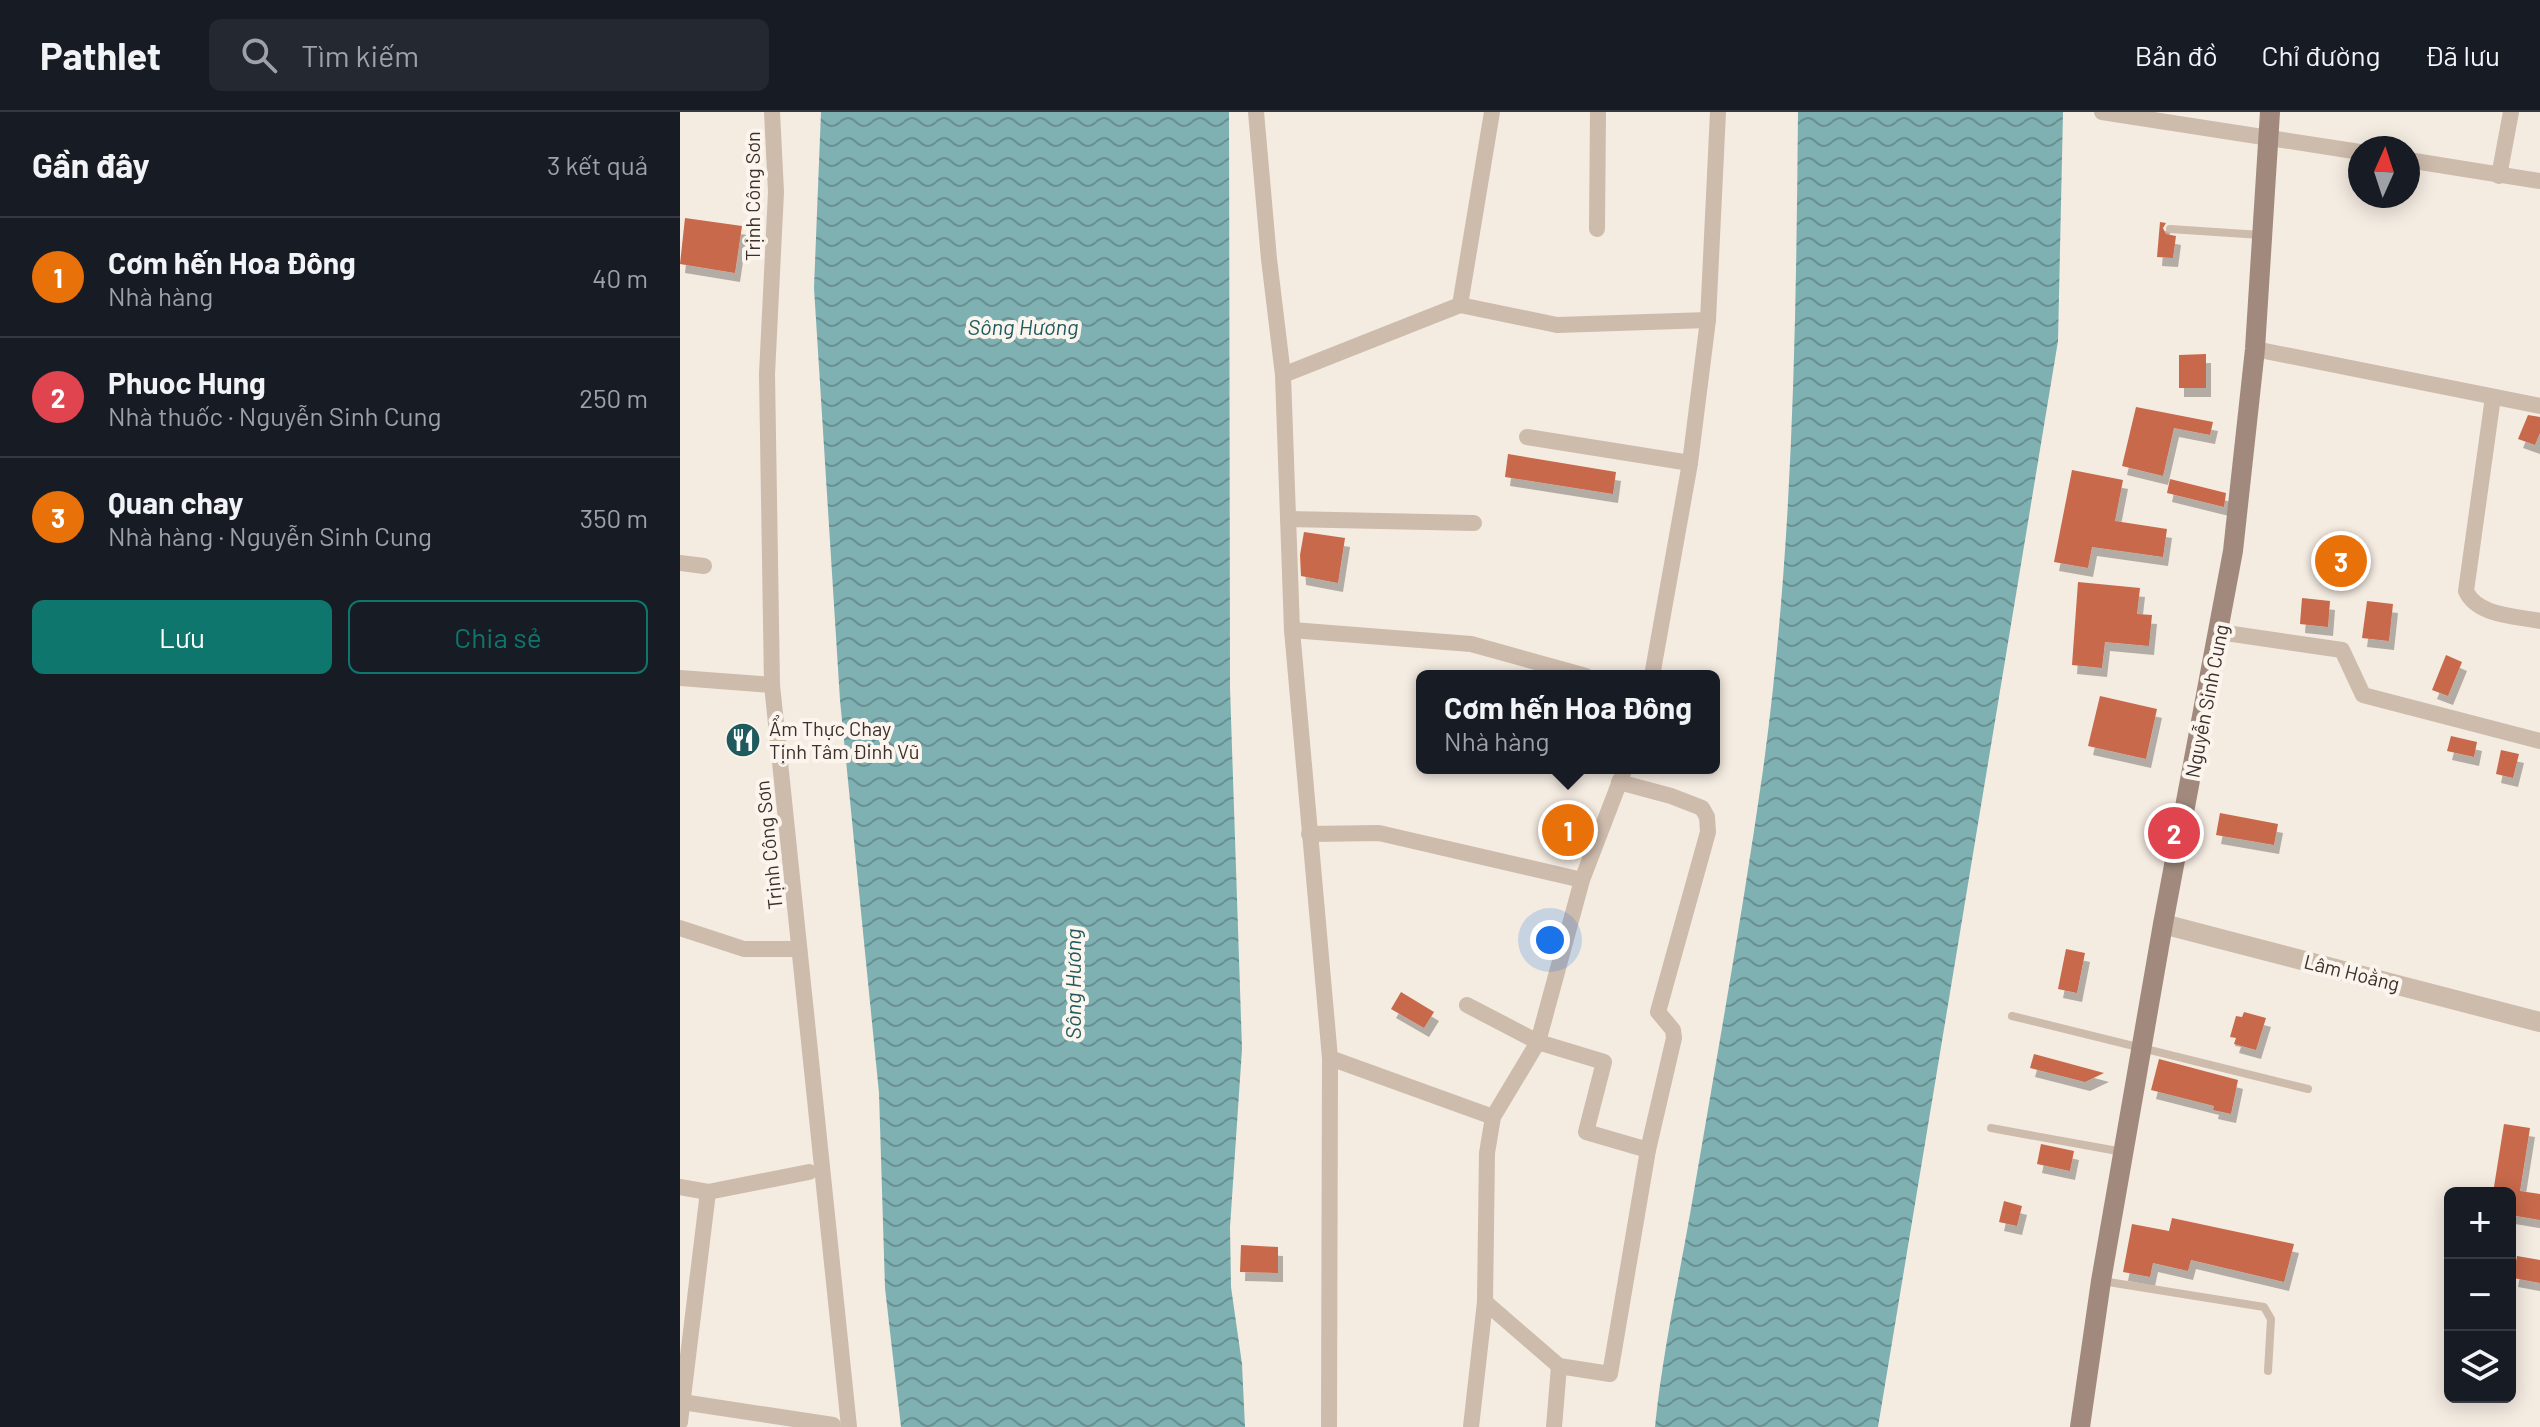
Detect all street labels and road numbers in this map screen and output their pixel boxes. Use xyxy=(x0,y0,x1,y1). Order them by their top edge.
street label: Trịnh Công Sơn xyxy=(740,131,764,261)
street label: Nguyễn Sinh Cung xyxy=(2179,622,2233,780)
street label: Trịnh Công Sơn xyxy=(749,779,787,911)
street label: Lâm Hoằng xyxy=(2302,949,2402,995)

